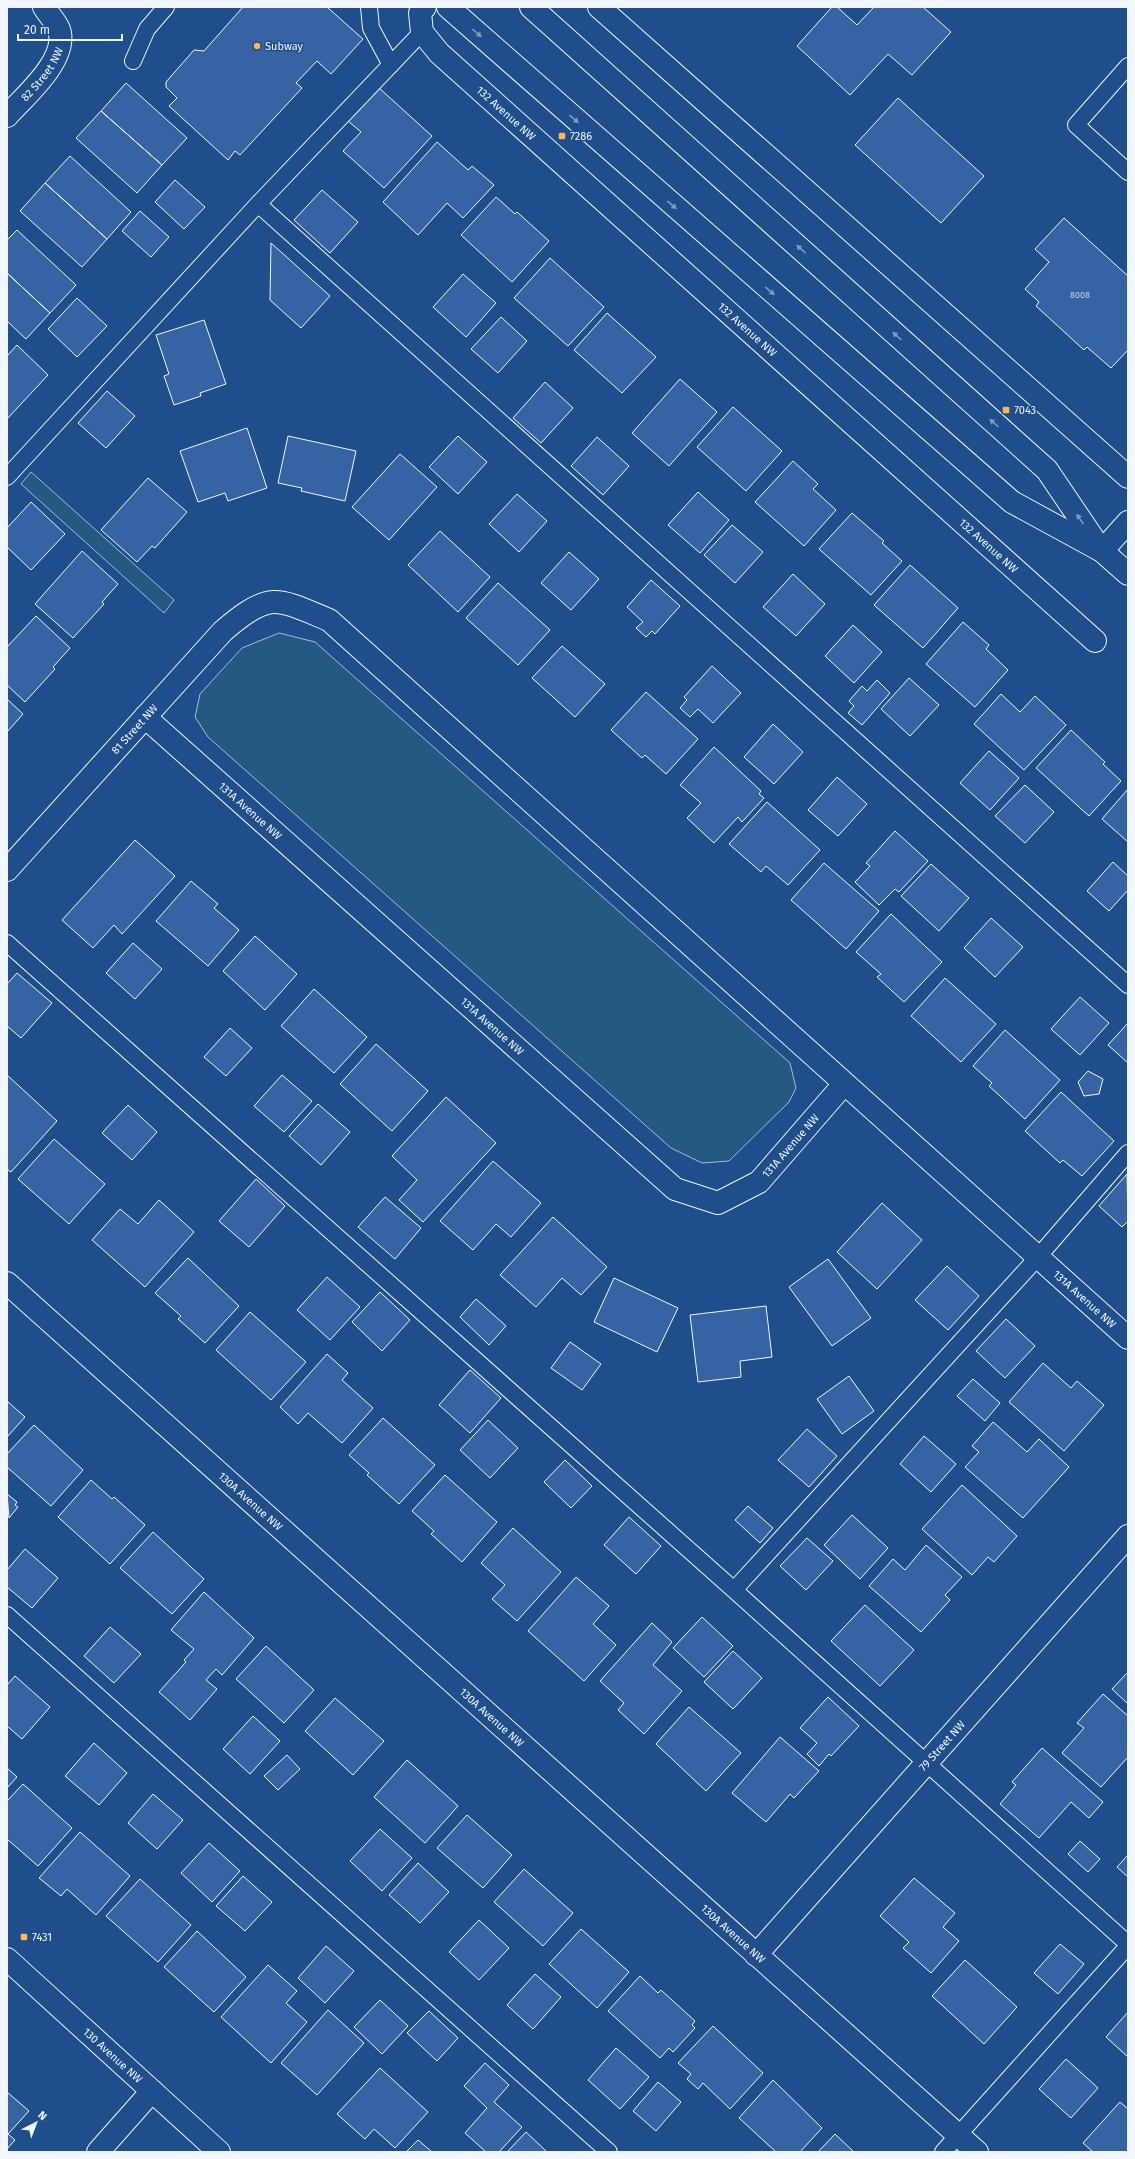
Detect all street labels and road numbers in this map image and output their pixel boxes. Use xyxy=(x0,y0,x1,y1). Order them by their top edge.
street label: 82 Street NW xyxy=(19,46,66,104)
street label: 132 Avenue NW xyxy=(474,84,538,143)
street label: 132 Avenue NW xyxy=(715,300,779,359)
street label: 132 Avenue NW xyxy=(956,516,1020,576)
street label: 81 Street NW xyxy=(109,702,161,757)
street label: 131A Avenue NW xyxy=(216,780,284,843)
street label: 131A Avenue NW xyxy=(458,995,526,1058)
street label: 131A Avenue NW xyxy=(760,1112,822,1181)
street label: 131A Avenue NW xyxy=(1050,1268,1118,1331)
street label: 130A Avenue NW xyxy=(215,1469,285,1534)
street label: 130A Avenue NW xyxy=(457,1686,526,1750)
street label: 79 Street NW xyxy=(917,1718,968,1774)
street label: 130A Avenue NW xyxy=(698,1902,768,1966)
street label: 130 Avenue NW xyxy=(80,2025,145,2086)

